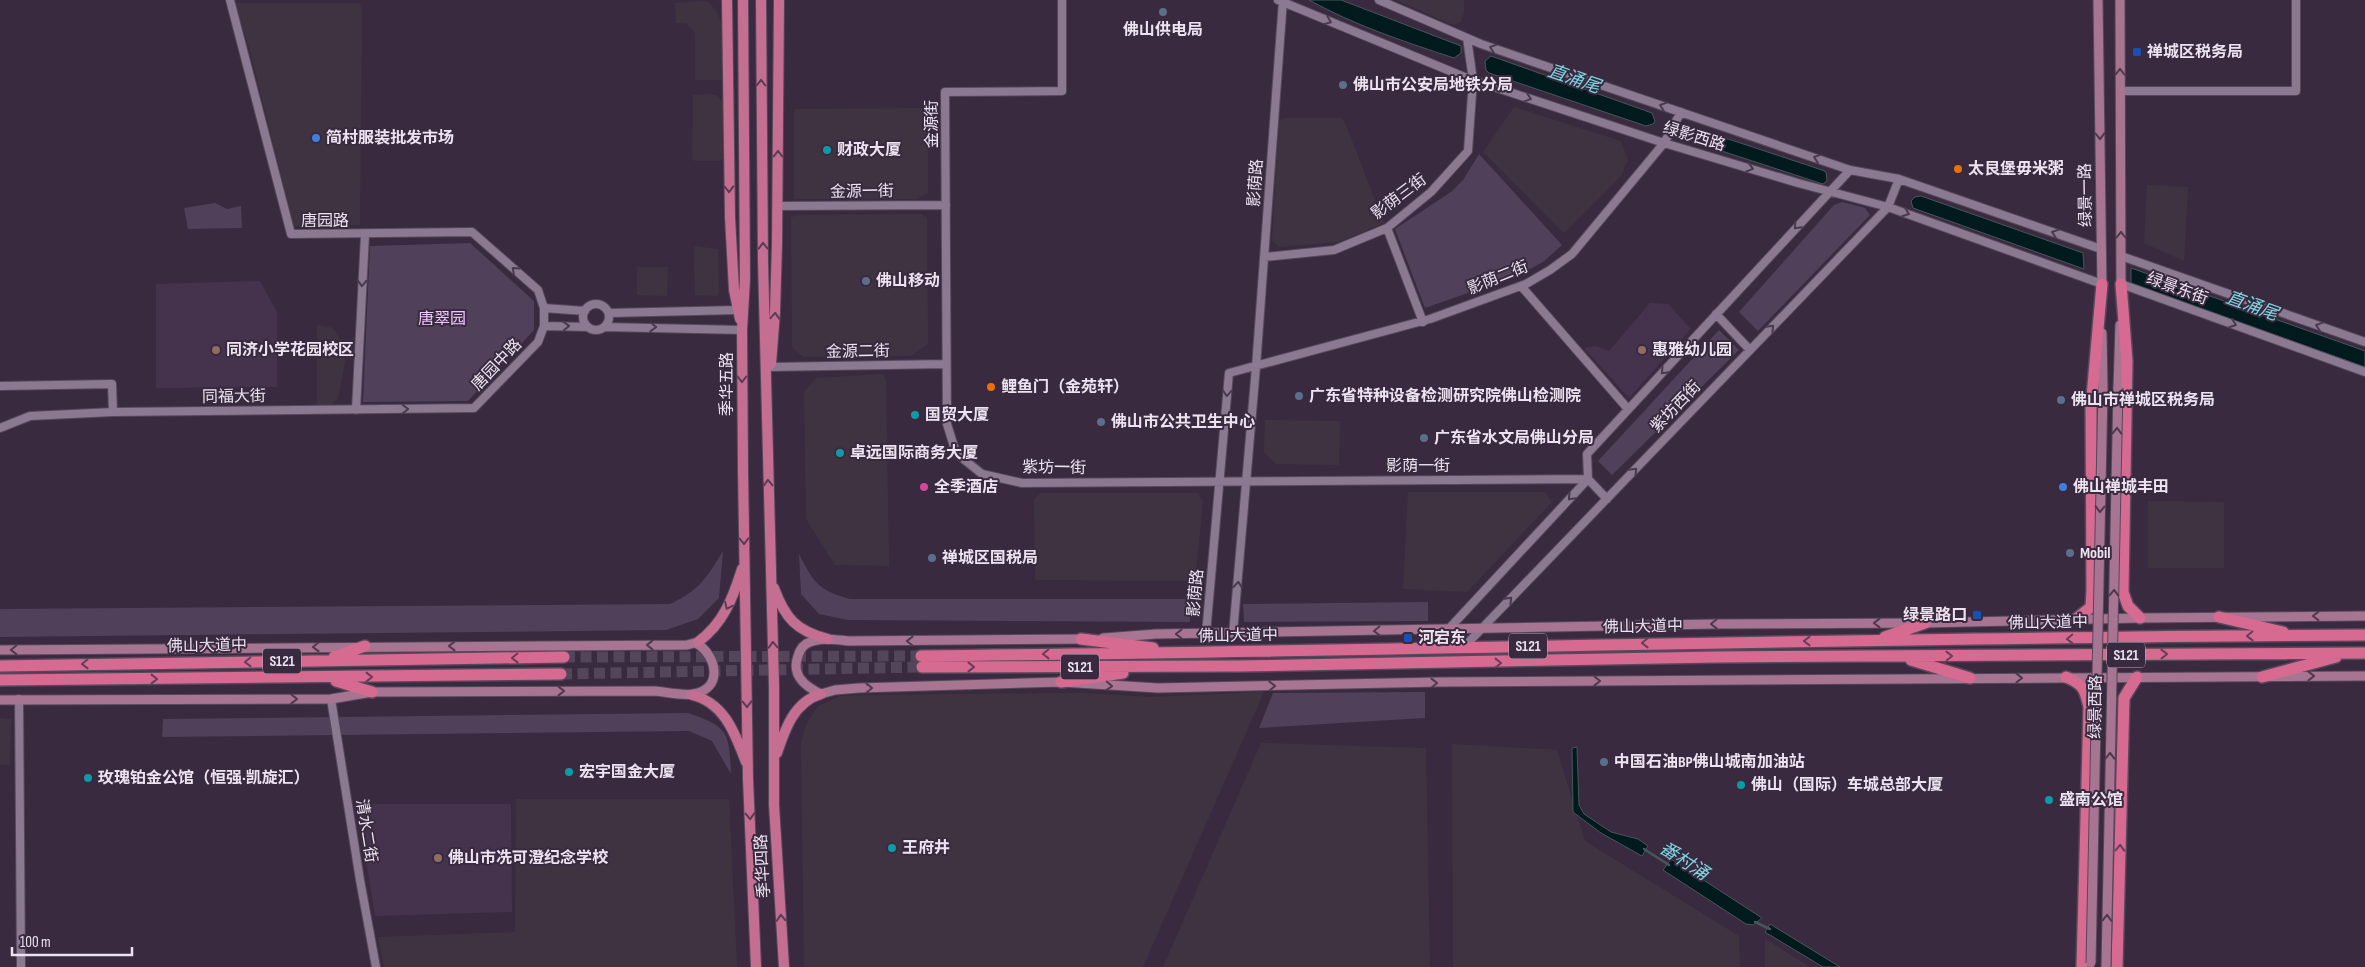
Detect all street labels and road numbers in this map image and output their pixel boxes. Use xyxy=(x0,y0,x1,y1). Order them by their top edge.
street label: 金源街 xyxy=(923,100,942,148)
street label: 绿影西路 xyxy=(1661,119,1727,155)
street label: 影荫路 xyxy=(1245,158,1267,208)
street label: 绿景一路 xyxy=(2076,163,2096,227)
street label: 影荫三街 xyxy=(1368,170,1430,224)
street label: 金源一街 xyxy=(830,182,894,202)
street label: 唐园路 xyxy=(301,212,349,231)
street label: 影荫二街 xyxy=(1465,257,1531,299)
street label: 绿景东街 xyxy=(2144,269,2210,309)
street label: 唐园中路 xyxy=(468,335,526,395)
street label: 金源二街 xyxy=(826,342,890,362)
street label: 季华五路 xyxy=(718,352,737,416)
street label: 紫坊西街 xyxy=(1647,377,1705,437)
street label: 同福大街 xyxy=(202,387,266,407)
street label: 影荫一街 xyxy=(1386,457,1450,476)
street label: 紫坊一街 xyxy=(1022,458,1086,478)
street label: 影荫路 xyxy=(1184,568,1208,618)
street label: 佛山大道中 xyxy=(2008,613,2088,633)
street label: 佛山大道中 xyxy=(1603,617,1683,637)
street label: 佛山大道中 xyxy=(1198,626,1278,646)
road number: S121 xyxy=(1509,634,1547,658)
street label: 佛山大道中 xyxy=(167,636,247,656)
road number: S121 xyxy=(2107,642,2145,668)
road number: S121 xyxy=(263,648,301,674)
road number: S121 xyxy=(1061,654,1099,680)
street label: 绿景西路 xyxy=(2086,675,2106,739)
street label: 清水二街 xyxy=(352,798,380,864)
street label: 季华四路 xyxy=(752,834,774,898)

